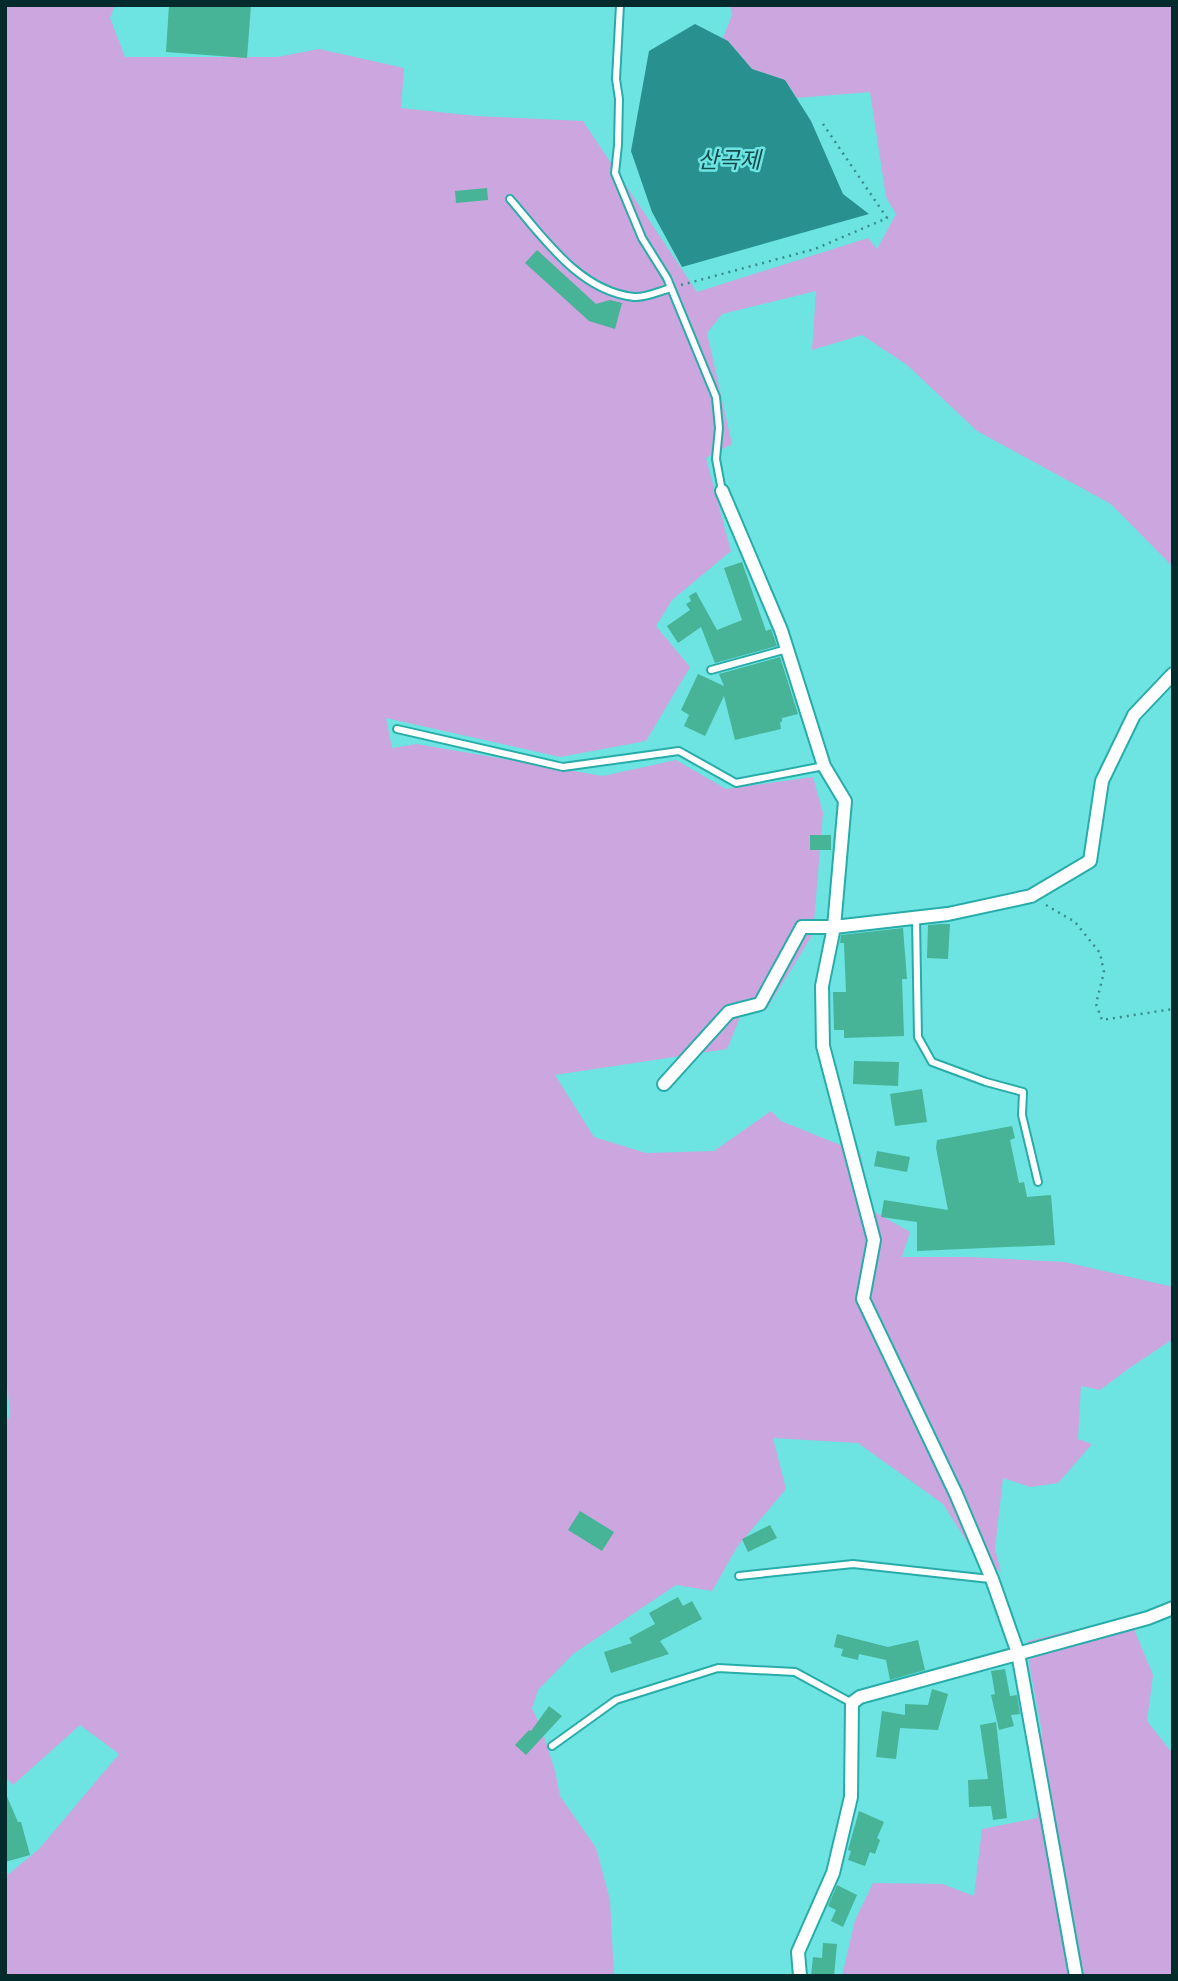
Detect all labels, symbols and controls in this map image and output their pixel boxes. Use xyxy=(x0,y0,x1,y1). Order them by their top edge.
water label: 산곡제 xyxy=(697,145,764,174)

